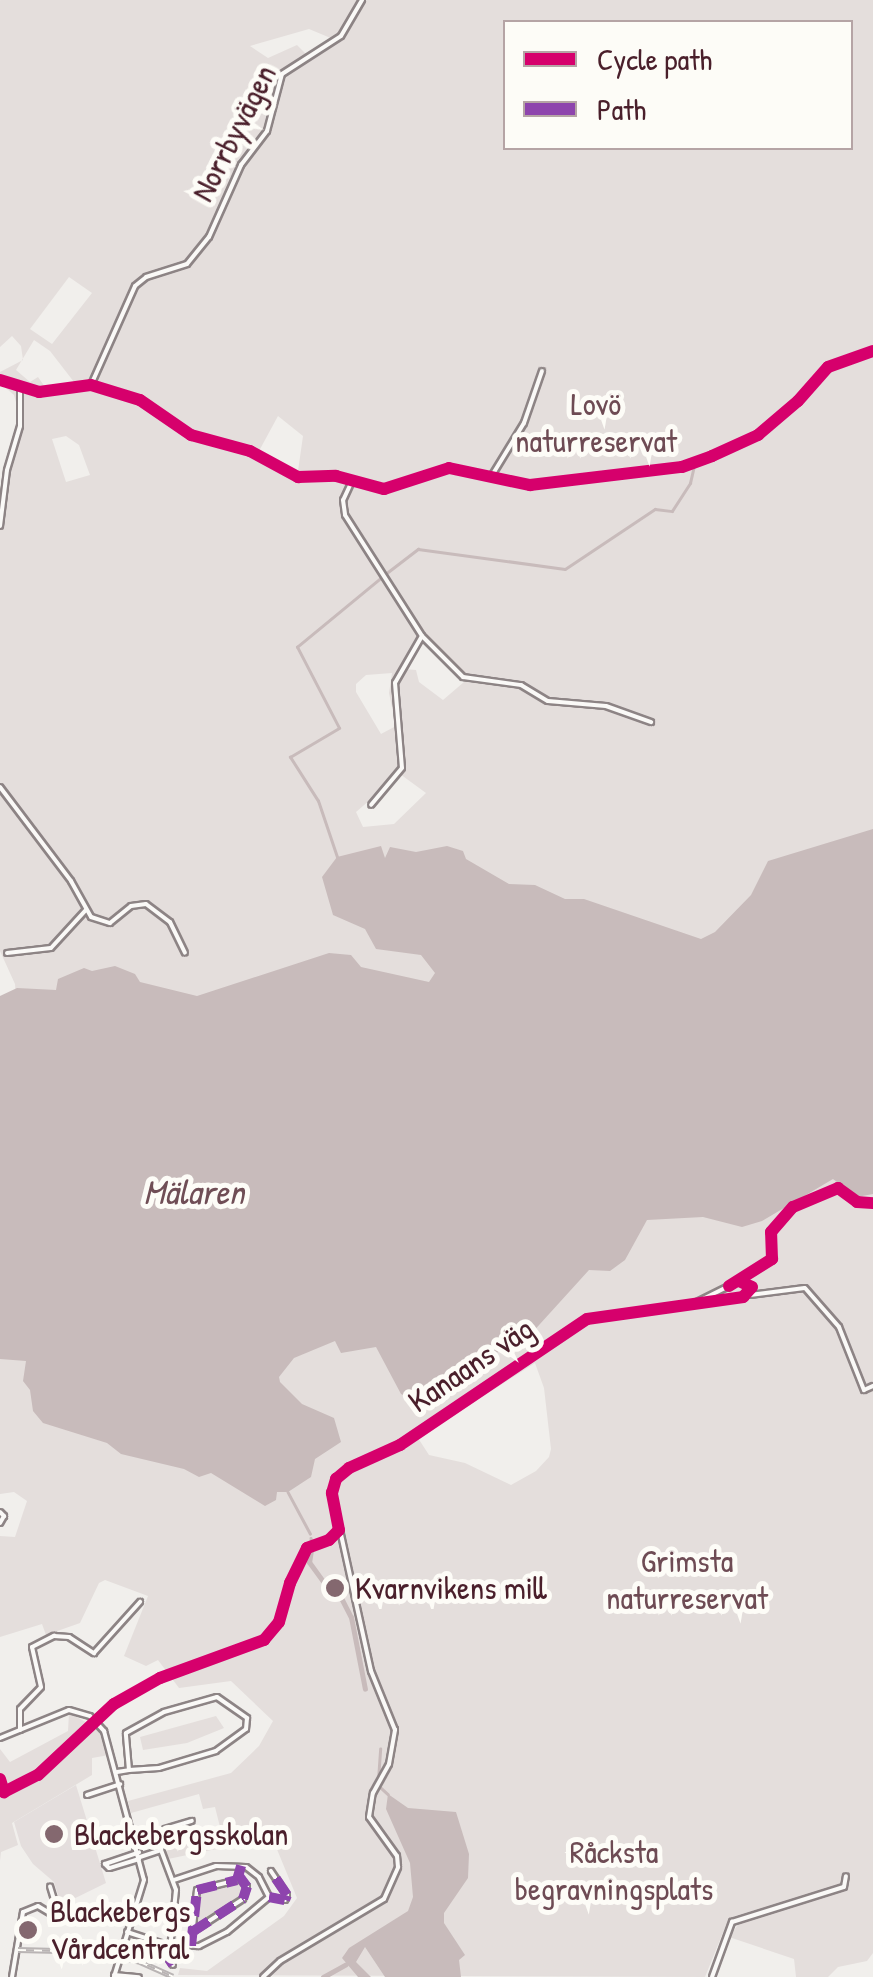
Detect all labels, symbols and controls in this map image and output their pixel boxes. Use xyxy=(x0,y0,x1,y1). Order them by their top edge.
legend xyxy=(503,20,853,150)
text: Cycle path xyxy=(597,39,712,79)
street label: Norrbyvägen xyxy=(183,58,285,208)
text: Path xyxy=(597,89,646,129)
park label: Lovö naturreservat xyxy=(515,386,677,461)
water label: Mälaren xyxy=(144,1171,244,1213)
street label: Kanaans väg xyxy=(401,1309,541,1421)
park label: Grimsta naturreservat xyxy=(606,1543,768,1618)
place label: Kvarnvikens mill xyxy=(355,1569,547,1607)
marker: Kvarnvikens mill xyxy=(324,1577,346,1599)
place label: Blackebergsskolan xyxy=(74,1815,289,1853)
marker: Blackebergsskolan xyxy=(43,1823,65,1845)
park label: Råcksta begravningsplats xyxy=(515,1834,713,1909)
place label: Blackebergs Vårdcentral xyxy=(50,1893,191,1968)
marker: Blackebergs Vårdcentral xyxy=(15,1917,41,1943)

